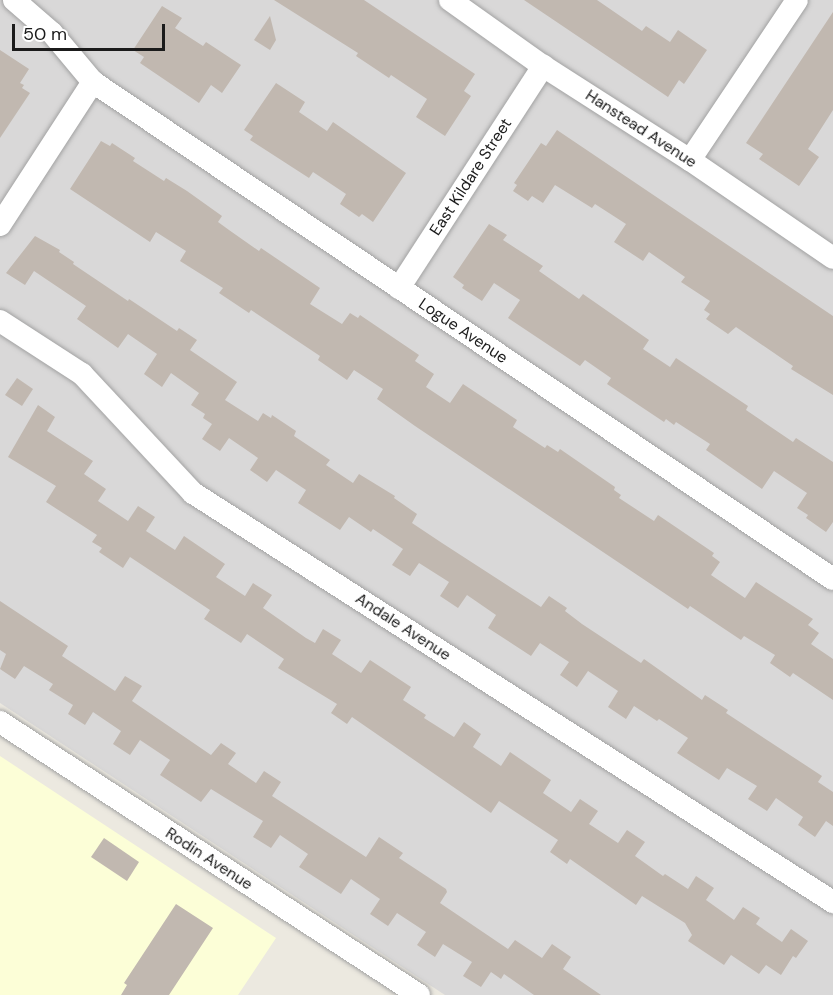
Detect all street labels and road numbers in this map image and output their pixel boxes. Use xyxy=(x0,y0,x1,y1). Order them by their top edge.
street label: Hanstead Avenue xyxy=(582,86,700,172)
street label: East Kildare Street xyxy=(426,115,516,239)
street label: Logue Avenue xyxy=(415,294,511,368)
street label: Andale Avenue xyxy=(352,589,454,665)
street label: Rodin Avenue xyxy=(162,824,256,894)

